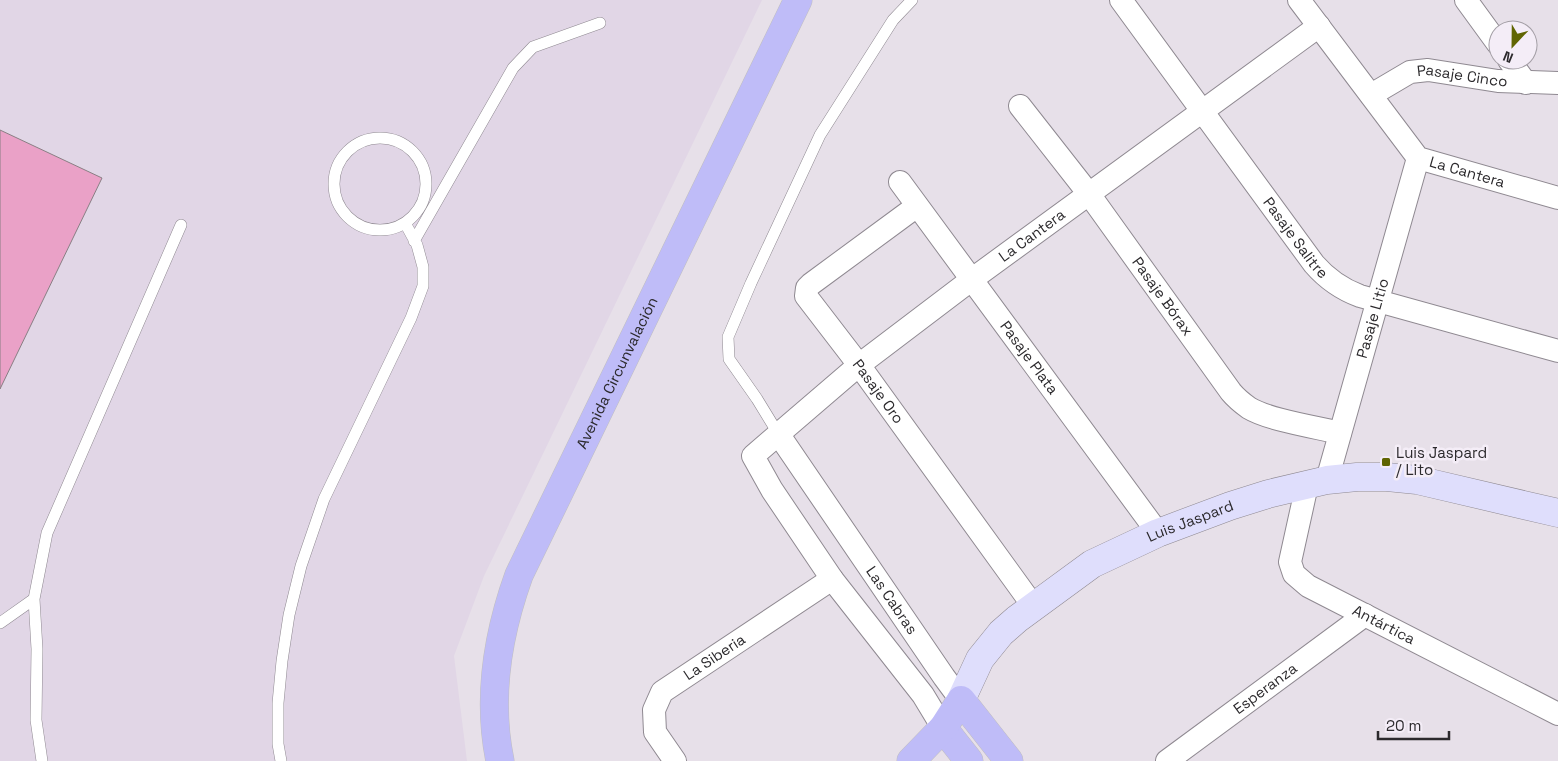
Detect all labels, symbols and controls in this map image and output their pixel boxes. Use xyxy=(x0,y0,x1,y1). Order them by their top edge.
north arrow xyxy=(1488,20,1538,70)
text: N xyxy=(1500,47,1516,67)
street label: Pasaje Cinco xyxy=(1416,60,1508,90)
street label: La Cantera xyxy=(1427,152,1508,191)
street label: Pasaje Salitre xyxy=(1259,193,1332,282)
street label: La Cantera xyxy=(995,204,1069,266)
street label: Pasaje Bórax xyxy=(1128,253,1198,339)
street label: Pasaje Litio xyxy=(1352,276,1393,360)
street label: Avenida Circunvalación xyxy=(572,294,662,452)
street label: Pasaje Plata xyxy=(996,317,1063,398)
street label: Pasaje Oro xyxy=(849,355,908,427)
place label: Luis Jaspard / Lito xyxy=(1396,443,1487,479)
marker: Luis Jaspard / Lito xyxy=(1380,456,1392,468)
street label: Luis Jaspard xyxy=(1143,496,1236,546)
street label: Las Cabras xyxy=(862,562,922,638)
street label: Antártica xyxy=(1349,600,1419,648)
street label: La Siberia xyxy=(680,629,749,684)
street label: Esperanza xyxy=(1229,658,1301,718)
scale bar xyxy=(1378,708,1449,740)
text: 20 m xyxy=(1386,716,1421,735)

